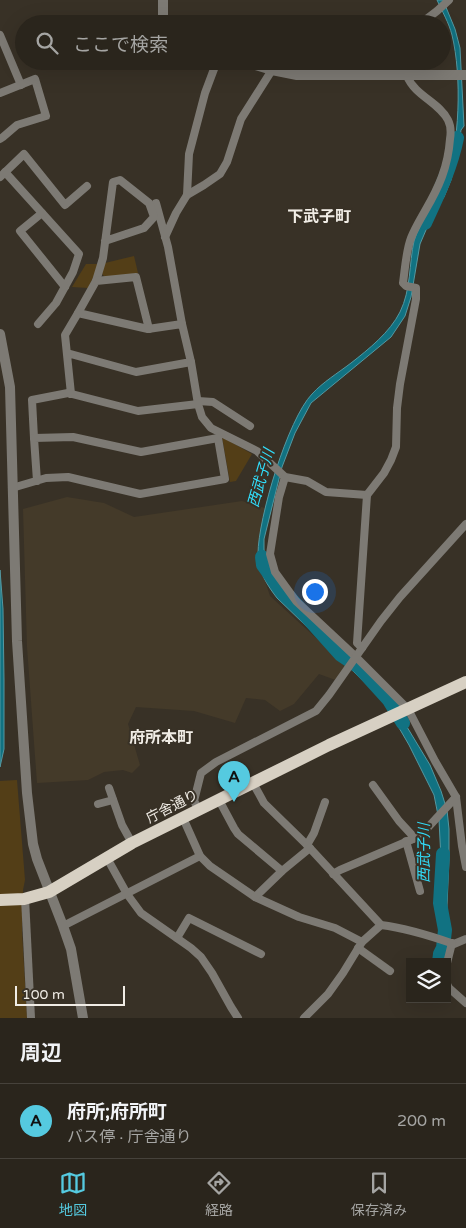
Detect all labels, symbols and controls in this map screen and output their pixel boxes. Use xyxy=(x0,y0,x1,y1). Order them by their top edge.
search box xyxy=(15,15,451,70)
icon: search xyxy=(33,29,61,57)
text: ここで検索 xyxy=(73,34,168,56)
district label: 下武子町 xyxy=(287,207,351,227)
water label: 西武子川 xyxy=(244,445,278,509)
your location xyxy=(302,579,328,605)
district label: 府所本町 xyxy=(129,728,193,748)
pin: A xyxy=(218,761,250,802)
street label: 庁舎通り xyxy=(143,786,201,827)
water label: 西武子川 xyxy=(415,821,433,883)
map controls xyxy=(406,958,451,1003)
button: layers xyxy=(406,958,451,1003)
scale bar xyxy=(15,983,125,1006)
text: 100 m xyxy=(22,986,65,1003)
text: 周辺 xyxy=(20,1041,62,1066)
text: 府所;府所町 xyxy=(67,1101,167,1123)
text: A xyxy=(30,1111,42,1131)
text: 200 m xyxy=(397,1111,446,1131)
text: バス停 · 庁舎通り xyxy=(67,1127,191,1147)
tab: 地図 xyxy=(59,1169,87,1219)
tab: 経路 xyxy=(205,1169,233,1219)
tab: 保存済み xyxy=(351,1169,407,1219)

